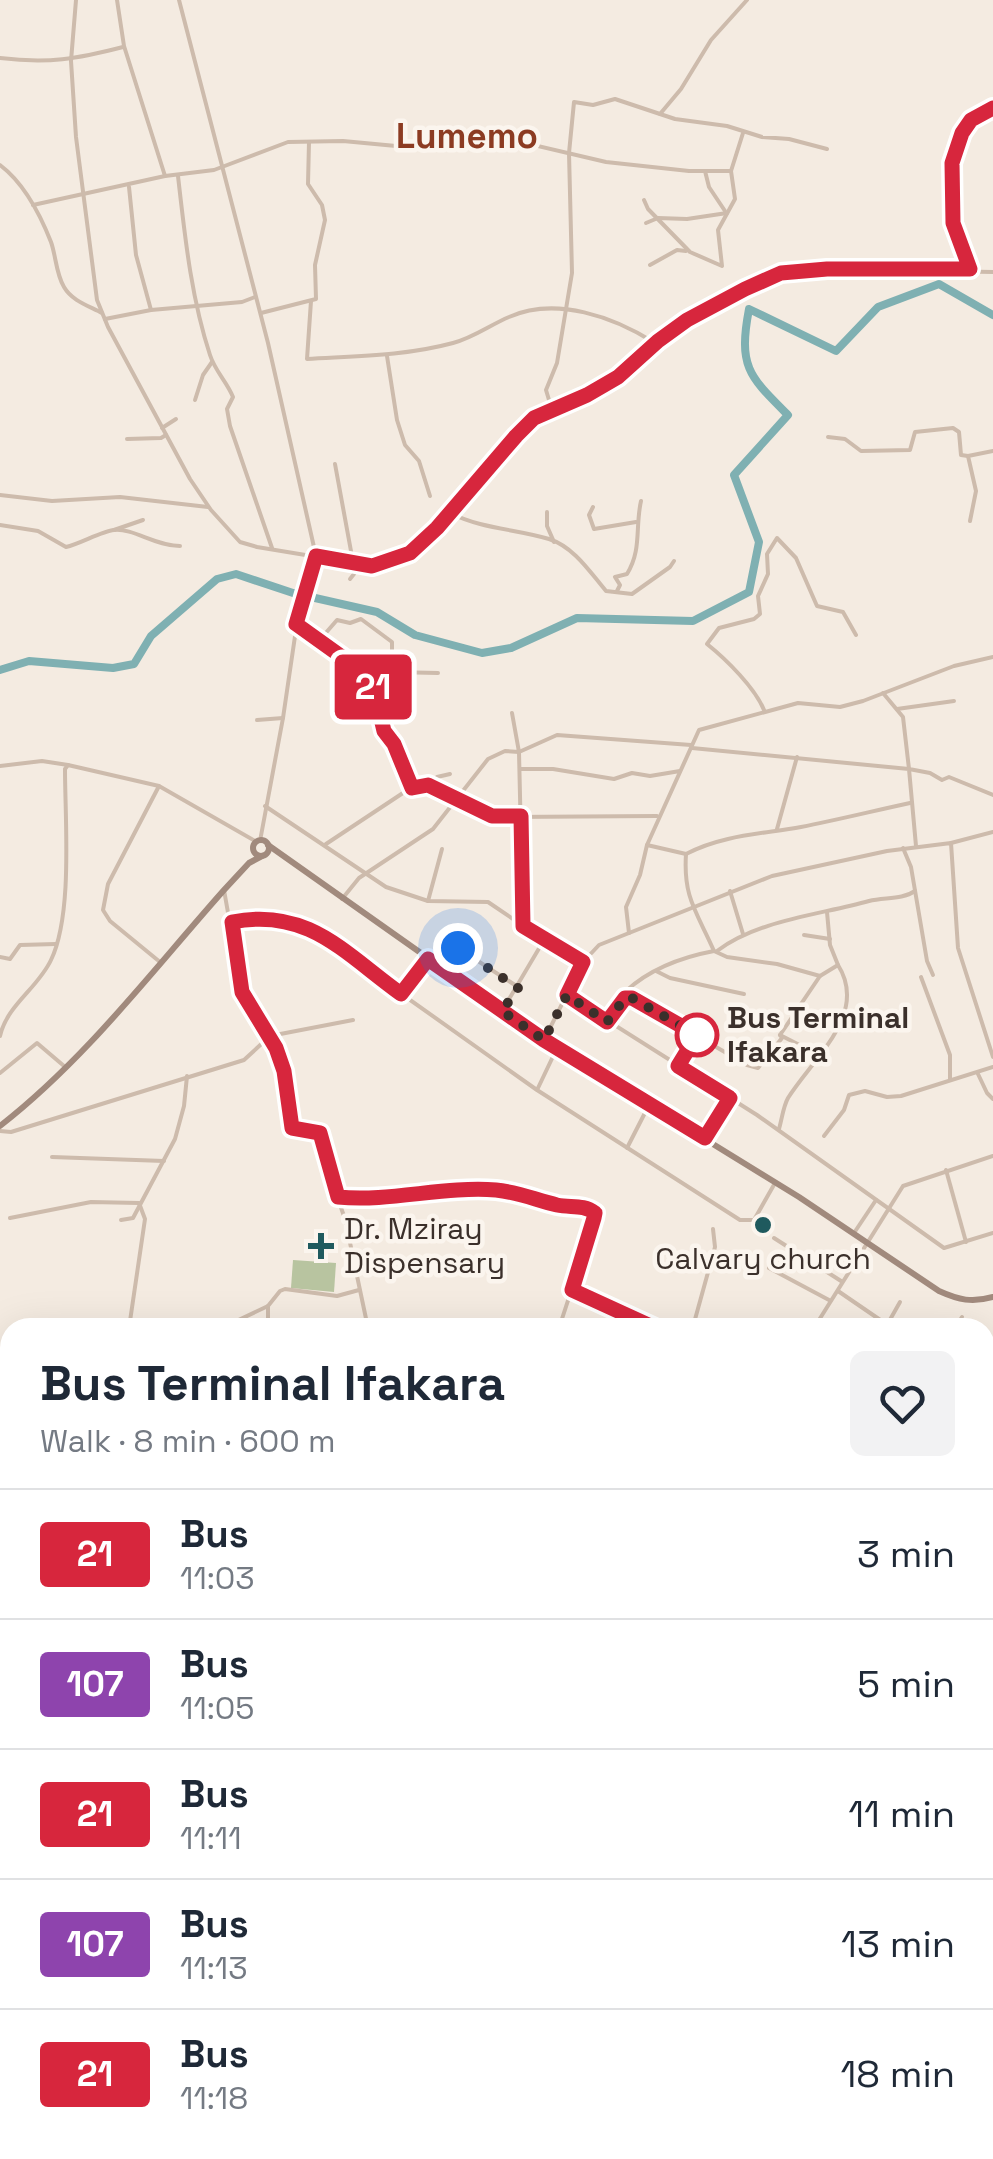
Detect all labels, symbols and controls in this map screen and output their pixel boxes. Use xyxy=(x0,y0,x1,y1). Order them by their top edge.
district label: Lumemo xyxy=(396,114,538,158)
line badge: 21 xyxy=(328,654,418,720)
text: 21 xyxy=(355,665,391,709)
your location xyxy=(433,923,483,973)
place label: Bus Terminal Ifakara xyxy=(727,998,909,1071)
marker: Bus Terminal Ifakara xyxy=(676,1014,718,1056)
place label: Dr. Mziray Dispensary xyxy=(344,1209,505,1282)
marker: Calvary church xyxy=(752,1214,774,1236)
marker: Dr. Mziray Dispensary xyxy=(308,1233,334,1259)
place label: Calvary church xyxy=(655,1239,871,1278)
button: heart xyxy=(850,1351,955,1456)
text: Bus Terminal Ifakara xyxy=(40,1353,505,1414)
text: Walk · 8 min · 600 m xyxy=(40,1421,335,1461)
text: Bus xyxy=(180,1510,249,1558)
text: 3 min xyxy=(857,1530,955,1578)
text: 21 xyxy=(77,1532,113,1576)
text: 11:03 xyxy=(180,1558,255,1598)
text: Bus xyxy=(180,1640,249,1688)
text: 5 min xyxy=(857,1660,955,1708)
text: 107 xyxy=(66,1662,124,1706)
text: 11:05 xyxy=(180,1688,255,1728)
text: Bus xyxy=(180,1770,249,1818)
text: 11 min xyxy=(848,1790,955,1838)
text: 21 xyxy=(77,1792,113,1836)
text: 11:11 xyxy=(180,1818,242,1858)
text: Bus xyxy=(180,1900,249,1948)
text: 13 min xyxy=(841,1920,955,1968)
text: 107 xyxy=(66,1922,124,1966)
text: 11:13 xyxy=(180,1948,248,1988)
text: Bus xyxy=(180,2030,249,2078)
text: 18 min xyxy=(840,2050,955,2098)
text: 21 xyxy=(77,2052,113,2096)
text: 11:18 xyxy=(180,2078,248,2118)

